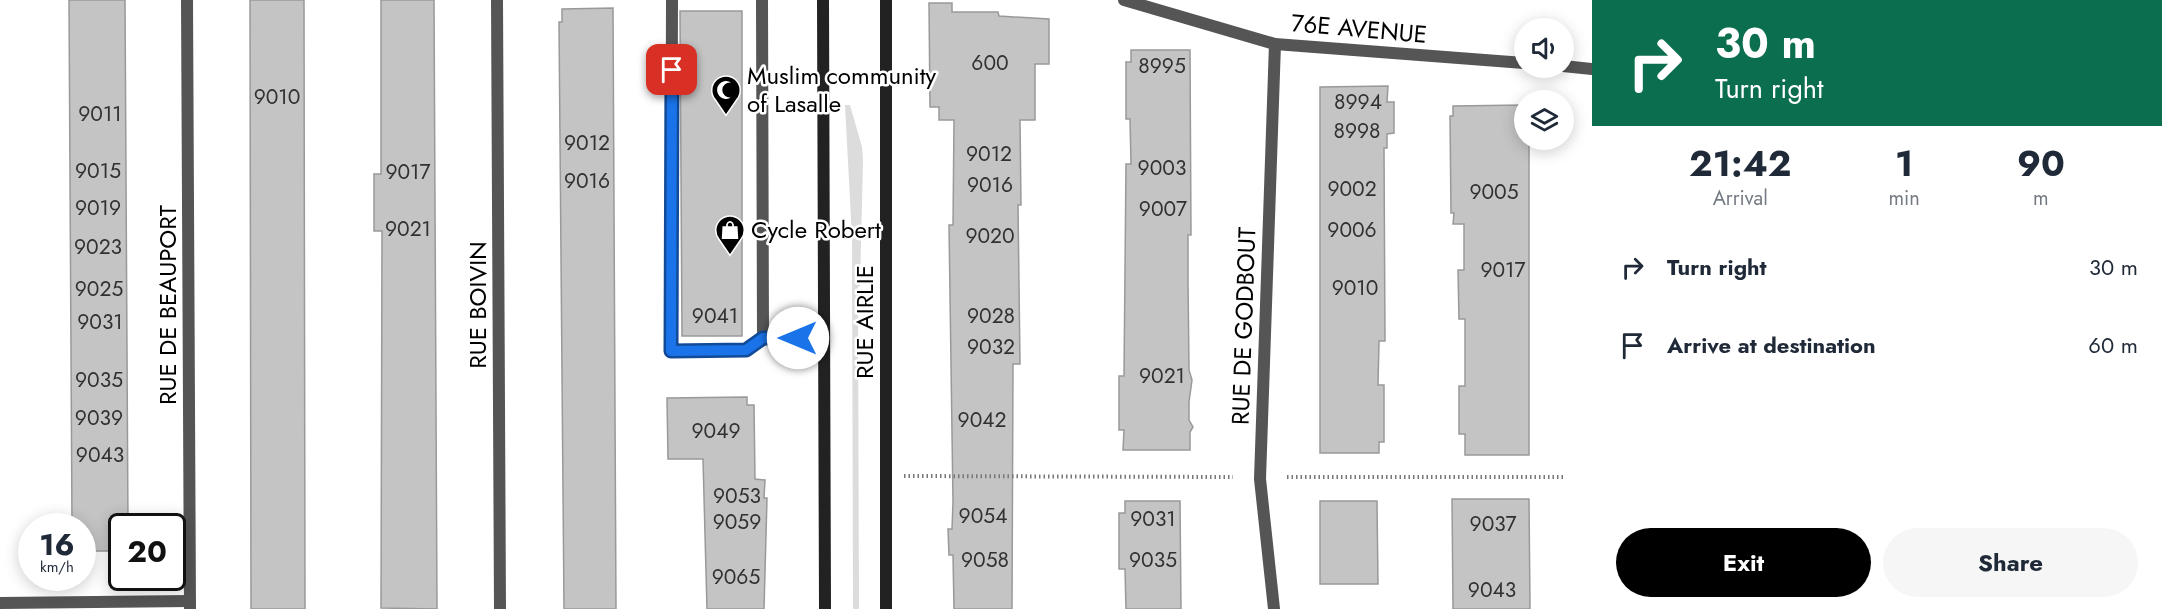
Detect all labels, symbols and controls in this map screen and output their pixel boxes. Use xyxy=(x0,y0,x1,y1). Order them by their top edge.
street label: 76E AVENUE xyxy=(1290,5,1428,52)
text: 30 m xyxy=(1715,13,1816,74)
map controls xyxy=(1514,18,1574,150)
button: sound xyxy=(1514,18,1574,78)
icon: right xyxy=(1616,24,1694,102)
pin xyxy=(646,44,697,95)
house number: 600 xyxy=(971,48,1009,78)
house number: 8995 xyxy=(1138,51,1186,81)
icon: arrive xyxy=(655,53,688,86)
place label: Muslim community of Lasalle xyxy=(747,58,937,121)
text: Turn right xyxy=(1715,69,1823,108)
mosque icon: Muslim community of Lasalle xyxy=(710,74,742,116)
house number: 9010 xyxy=(254,82,300,112)
house number: 8994 xyxy=(1334,87,1382,117)
button: layers xyxy=(1514,90,1574,150)
house number: 9011 xyxy=(78,99,122,129)
house number: 8998 xyxy=(1333,116,1381,146)
house number: 9012 xyxy=(564,128,610,158)
text: 21:42 xyxy=(1689,137,1791,189)
text: 1 xyxy=(1895,137,1913,189)
text: 90 xyxy=(2017,137,2065,189)
house number: 9012 xyxy=(966,139,1012,169)
house number: 9003 xyxy=(1138,153,1186,183)
house number: 9015 xyxy=(75,156,121,186)
house number: 9017 xyxy=(385,157,431,187)
house number: 9016 xyxy=(564,166,610,196)
house number: 9016 xyxy=(967,170,1013,200)
house number: 9002 xyxy=(1327,174,1377,204)
house number: 9005 xyxy=(1469,177,1519,207)
text: Arrival xyxy=(1713,184,1768,213)
text: min xyxy=(1889,184,1920,213)
text: m xyxy=(2033,184,2049,213)
house number: 9019 xyxy=(75,193,121,223)
house number: 9007 xyxy=(1139,194,1187,224)
street label: RUE DE BEAUPORT xyxy=(150,205,185,405)
place label: Cycle Robert xyxy=(751,212,881,247)
house number: 9021 xyxy=(385,214,431,244)
shop icon: Cycle Robert xyxy=(714,214,746,256)
house number: 9006 xyxy=(1327,215,1377,245)
house number: 9020 xyxy=(965,221,1015,251)
street label: RUE DE GODBOUT xyxy=(1223,226,1264,426)
house number: 9023 xyxy=(74,232,122,262)
street label: RUE BOIVIN xyxy=(460,241,495,369)
icon: right xyxy=(1616,251,1649,284)
text: Turn right xyxy=(1667,251,1767,283)
text: 30 m xyxy=(2089,251,2138,283)
house number: 9017 xyxy=(1480,255,1526,285)
street label: RUE AIRLIE xyxy=(847,265,882,379)
house number: 9010 xyxy=(1332,273,1378,303)
house number: 9025 xyxy=(75,274,123,304)
house number: 9041 xyxy=(692,301,738,331)
house number: 9028 xyxy=(967,301,1015,331)
position arrow xyxy=(766,306,830,370)
house number: 9031 xyxy=(77,307,123,337)
icon: arrive xyxy=(1616,329,1649,362)
text: Arrive at destination xyxy=(1667,329,1876,361)
text: 60 m xyxy=(2088,329,2138,361)
house number: 9032 xyxy=(967,332,1015,362)
house number: 9021 xyxy=(1139,361,1185,391)
house number: 9035 xyxy=(75,365,123,395)
house number: 9039 xyxy=(75,403,123,433)
house number: 9042 xyxy=(958,405,1006,435)
house number: 9049 xyxy=(691,416,741,446)
house number: 9043 xyxy=(76,440,124,470)
house number: 9053 xyxy=(713,481,761,511)
house number: 9054 xyxy=(959,501,1007,531)
house number: 9031 xyxy=(1130,504,1176,534)
house number: 9059 xyxy=(713,507,761,537)
house number: 9037 xyxy=(1470,509,1516,539)
speed limit sign: 20 xyxy=(108,513,186,591)
text: 16 xyxy=(39,523,75,566)
button: Exit xyxy=(1616,528,1871,597)
button: Share xyxy=(1883,528,2138,597)
house number: 9058 xyxy=(961,545,1009,575)
house number: 9035 xyxy=(1129,545,1177,575)
text: km/h xyxy=(40,556,74,578)
house number: 9065 xyxy=(712,562,760,592)
house number: 9043 xyxy=(1468,575,1516,605)

